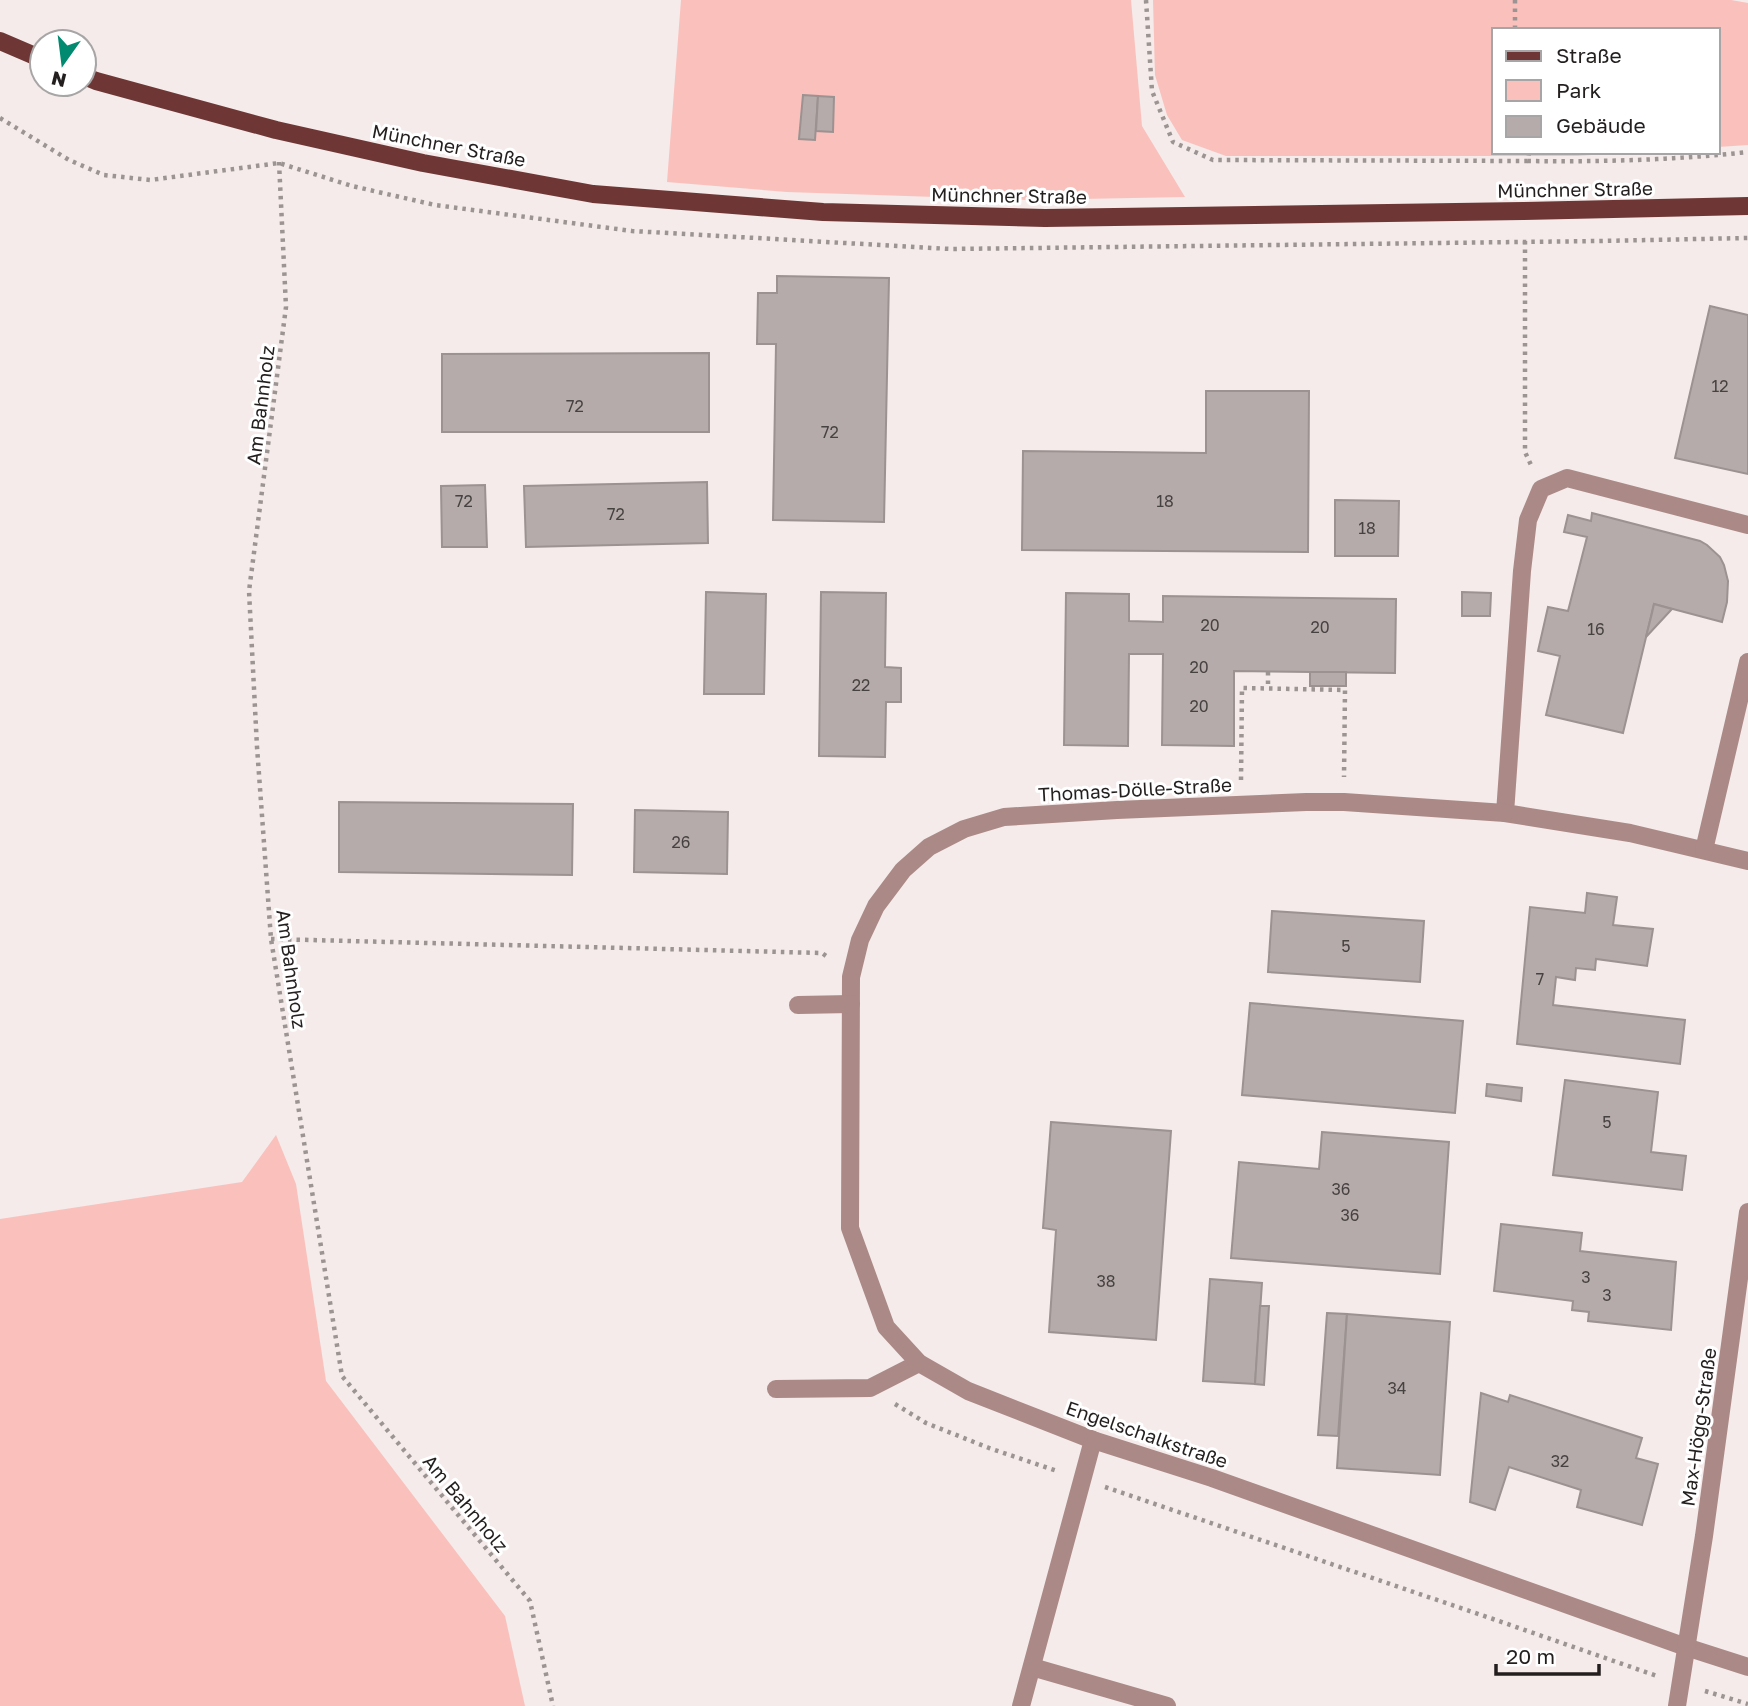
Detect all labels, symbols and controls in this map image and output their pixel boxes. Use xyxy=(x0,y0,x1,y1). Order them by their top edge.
north arrow xyxy=(28,28,98,98)
legend xyxy=(1492,28,1720,154)
text: Straße xyxy=(1556,42,1622,68)
text: N xyxy=(49,67,69,93)
text: Park xyxy=(1556,77,1602,103)
text: Gebäude xyxy=(1556,112,1646,138)
street label: Münchner Straße xyxy=(370,119,528,171)
street label: Münchner Straße xyxy=(1497,176,1653,202)
street label: Münchner Straße xyxy=(931,182,1087,208)
street label: Am Bahnholz xyxy=(241,344,279,466)
house number: 12 xyxy=(1711,376,1729,396)
house number: 72 xyxy=(566,396,584,416)
house number: 72 xyxy=(821,422,839,442)
house number: 72 xyxy=(455,491,473,511)
house number: 18 xyxy=(1156,491,1174,511)
house number: 72 xyxy=(607,504,625,524)
house number: 18 xyxy=(1358,518,1376,538)
house number: 20 xyxy=(1200,615,1220,635)
house number: 20 xyxy=(1310,617,1330,637)
house number: 16 xyxy=(1587,619,1605,639)
house number: 20 xyxy=(1189,657,1209,677)
house number: 22 xyxy=(852,675,870,695)
house number: 20 xyxy=(1189,696,1209,716)
street label: Thomas-Dölle-Straße xyxy=(1038,772,1232,806)
house number: 26 xyxy=(672,832,690,852)
street label: Am Bahnholz xyxy=(272,908,312,1030)
house number: 5 xyxy=(1341,936,1351,956)
house number: 7 xyxy=(1536,969,1544,989)
house number: 5 xyxy=(1602,1112,1612,1132)
house number: 36 xyxy=(1331,1179,1351,1199)
house number: 36 xyxy=(1340,1205,1360,1225)
house number: 3 xyxy=(1581,1267,1591,1287)
house number: 38 xyxy=(1096,1271,1116,1291)
house number: 3 xyxy=(1602,1285,1612,1305)
street label: Max-Högg-Straße xyxy=(1675,1346,1721,1508)
house number: 34 xyxy=(1387,1378,1407,1398)
street label: Engelschalkstraße xyxy=(1063,1396,1231,1472)
street label: Am Bahnholz xyxy=(419,1450,513,1556)
house number: 32 xyxy=(1551,1451,1569,1471)
scale bar xyxy=(1496,1632,1599,1676)
text: 20 m xyxy=(1506,1643,1555,1669)

